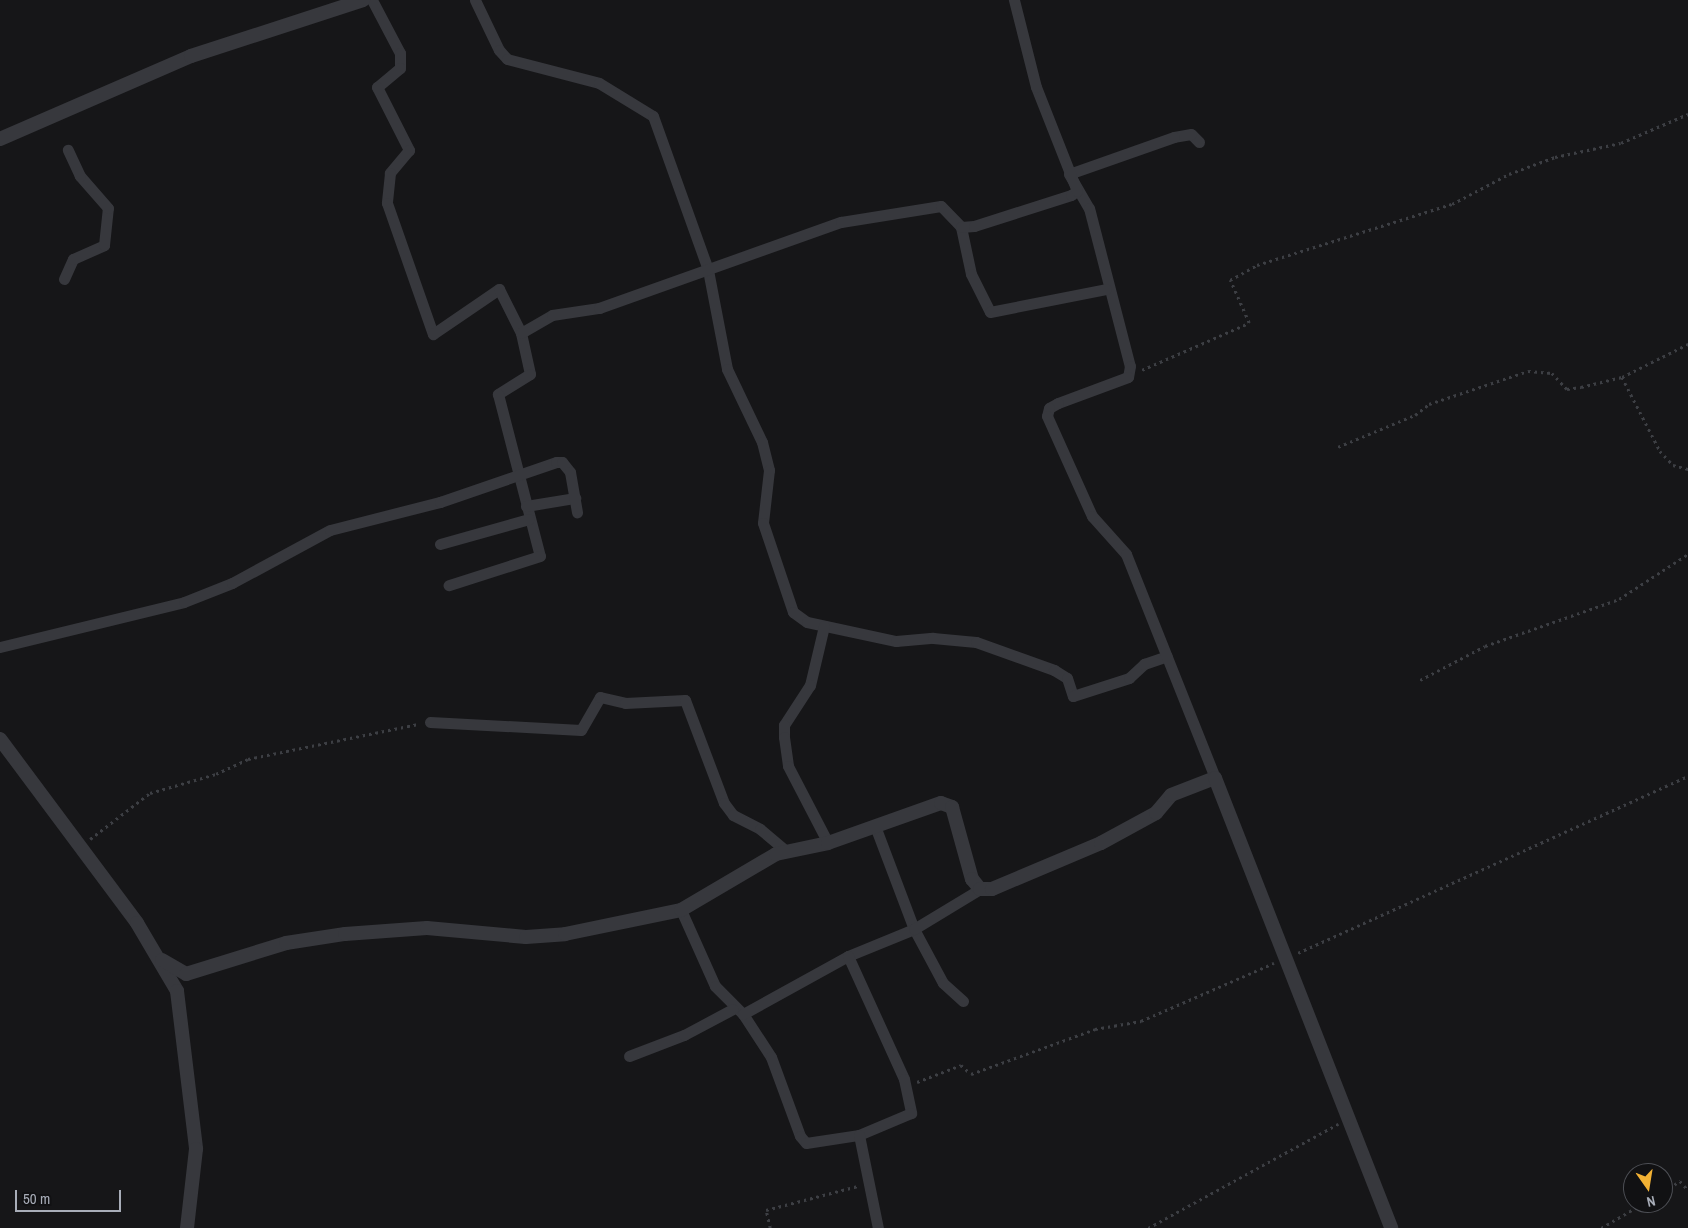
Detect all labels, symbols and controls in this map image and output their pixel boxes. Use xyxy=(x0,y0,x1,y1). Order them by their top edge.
north arrow xyxy=(1623,1163,1673,1213)
scale bar xyxy=(18,1180,124,1212)
text: 50 m xyxy=(23,1188,50,1209)
text: N xyxy=(1645,1192,1657,1211)

